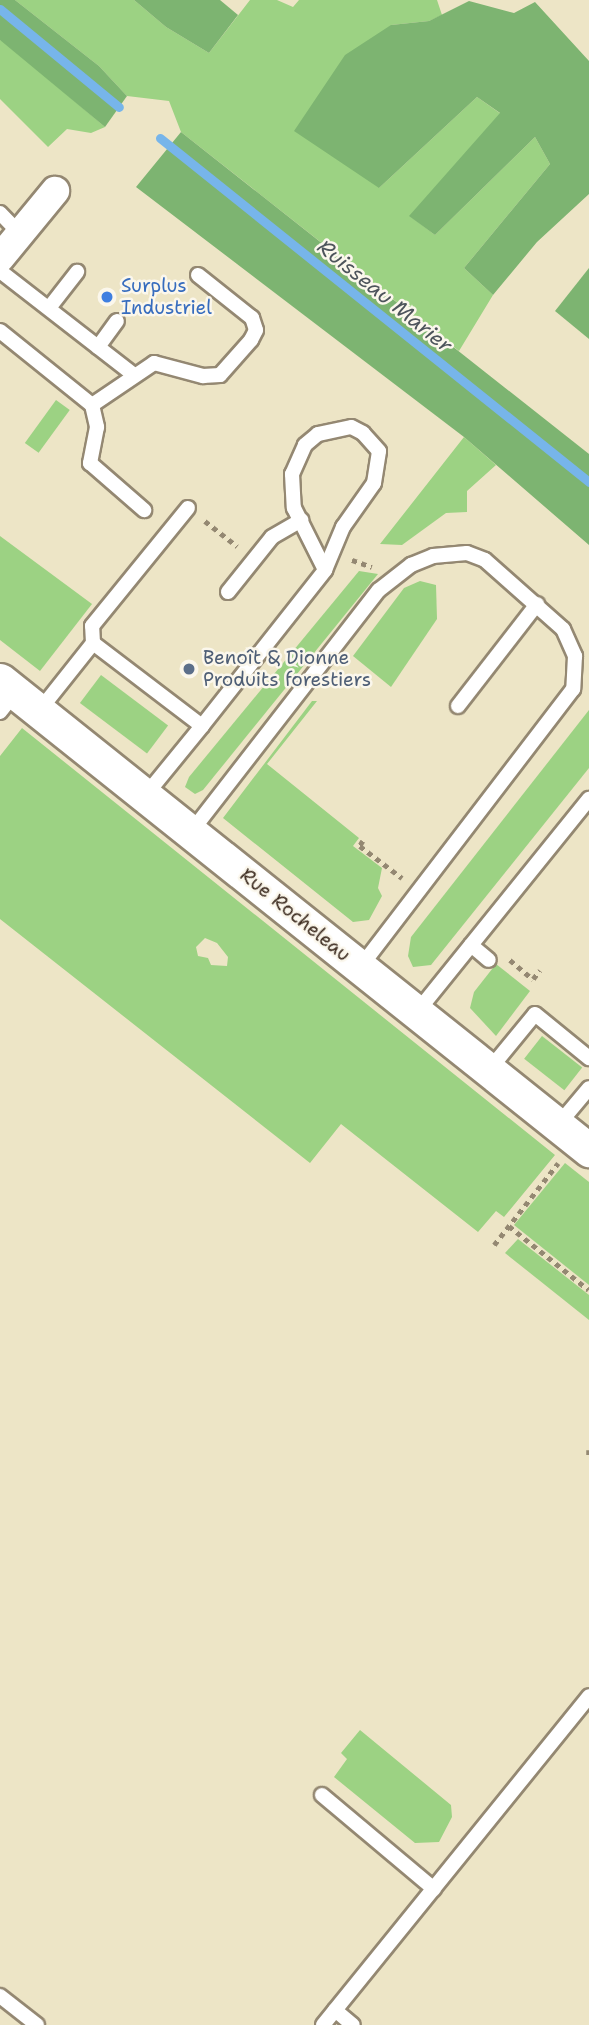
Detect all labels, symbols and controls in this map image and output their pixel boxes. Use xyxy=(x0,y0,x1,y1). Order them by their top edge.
water label: Ruisseau Marier xyxy=(313,234,457,358)
place label: Surplus Industriel xyxy=(121,275,212,319)
marker: Surplus Industriel xyxy=(99,289,115,305)
place label: Benoît & Dionne Produits forestiers xyxy=(203,647,371,691)
marker: Benoît & Dionne Produits forestiers xyxy=(181,661,197,677)
street label: Rue Rocheleau xyxy=(235,864,355,966)

